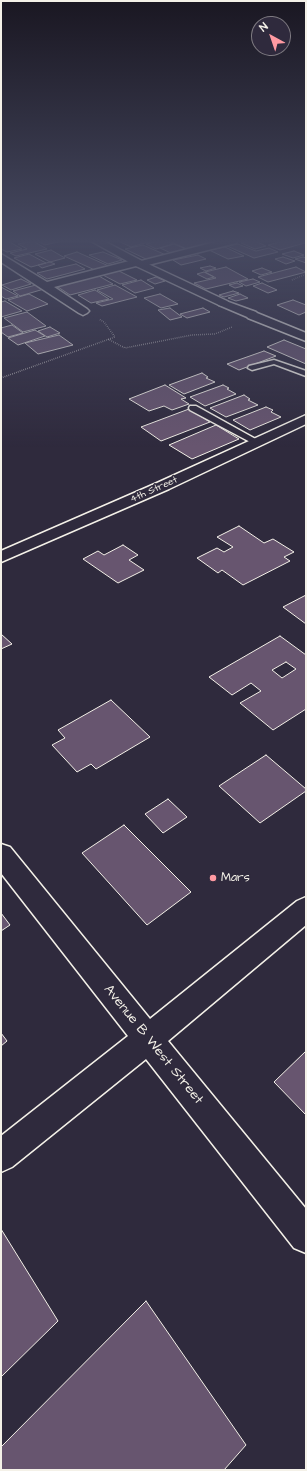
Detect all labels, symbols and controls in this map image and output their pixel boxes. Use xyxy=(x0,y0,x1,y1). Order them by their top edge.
north arrow xyxy=(251,16,291,56)
text: N xyxy=(256,19,271,35)
street label: 4th Street xyxy=(128,474,180,506)
place label: Mars xyxy=(221,871,250,885)
marker: Mars xyxy=(208,873,218,883)
street label: Avenue B West Street xyxy=(100,982,206,1108)

